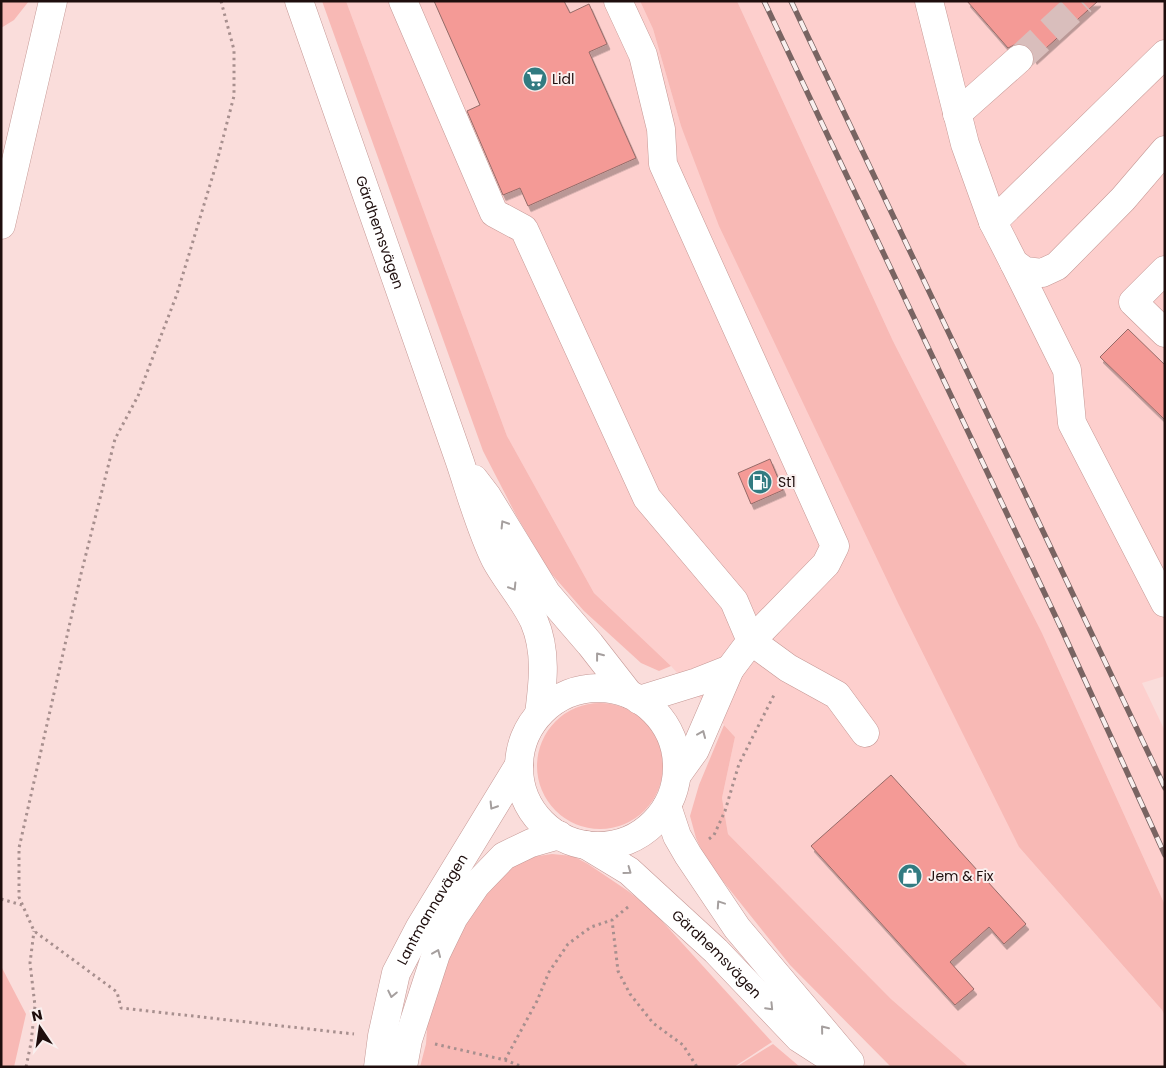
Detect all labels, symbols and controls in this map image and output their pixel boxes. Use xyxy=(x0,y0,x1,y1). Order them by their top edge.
supermarket icon: Lidl xyxy=(522,66,548,92)
place label: Lidl xyxy=(552,69,574,89)
street label: Gärdhemsvägen xyxy=(351,173,409,292)
fuel station icon: St1 xyxy=(747,469,773,495)
place label: St1 xyxy=(778,472,796,492)
one-way arrow xyxy=(501,521,510,530)
one-way arrow xyxy=(507,582,516,591)
one-way arrow xyxy=(596,653,604,662)
one-way arrow xyxy=(696,730,706,738)
one-way arrow xyxy=(490,801,500,810)
street label: Lantmannavägen xyxy=(392,850,472,968)
shop icon: Jem & Fix xyxy=(897,863,923,889)
one-way arrow xyxy=(622,865,632,874)
place label: Jem & Fix xyxy=(928,866,994,886)
one-way arrow xyxy=(717,900,726,909)
street label: Gärdhemsvägen xyxy=(667,905,766,1003)
one-way arrow xyxy=(430,949,441,958)
one-way arrow xyxy=(387,990,397,999)
one-way arrow xyxy=(764,1002,773,1011)
north arrow xyxy=(15,1003,65,1053)
text: N xyxy=(30,1004,44,1026)
one-way arrow xyxy=(821,1026,829,1035)

